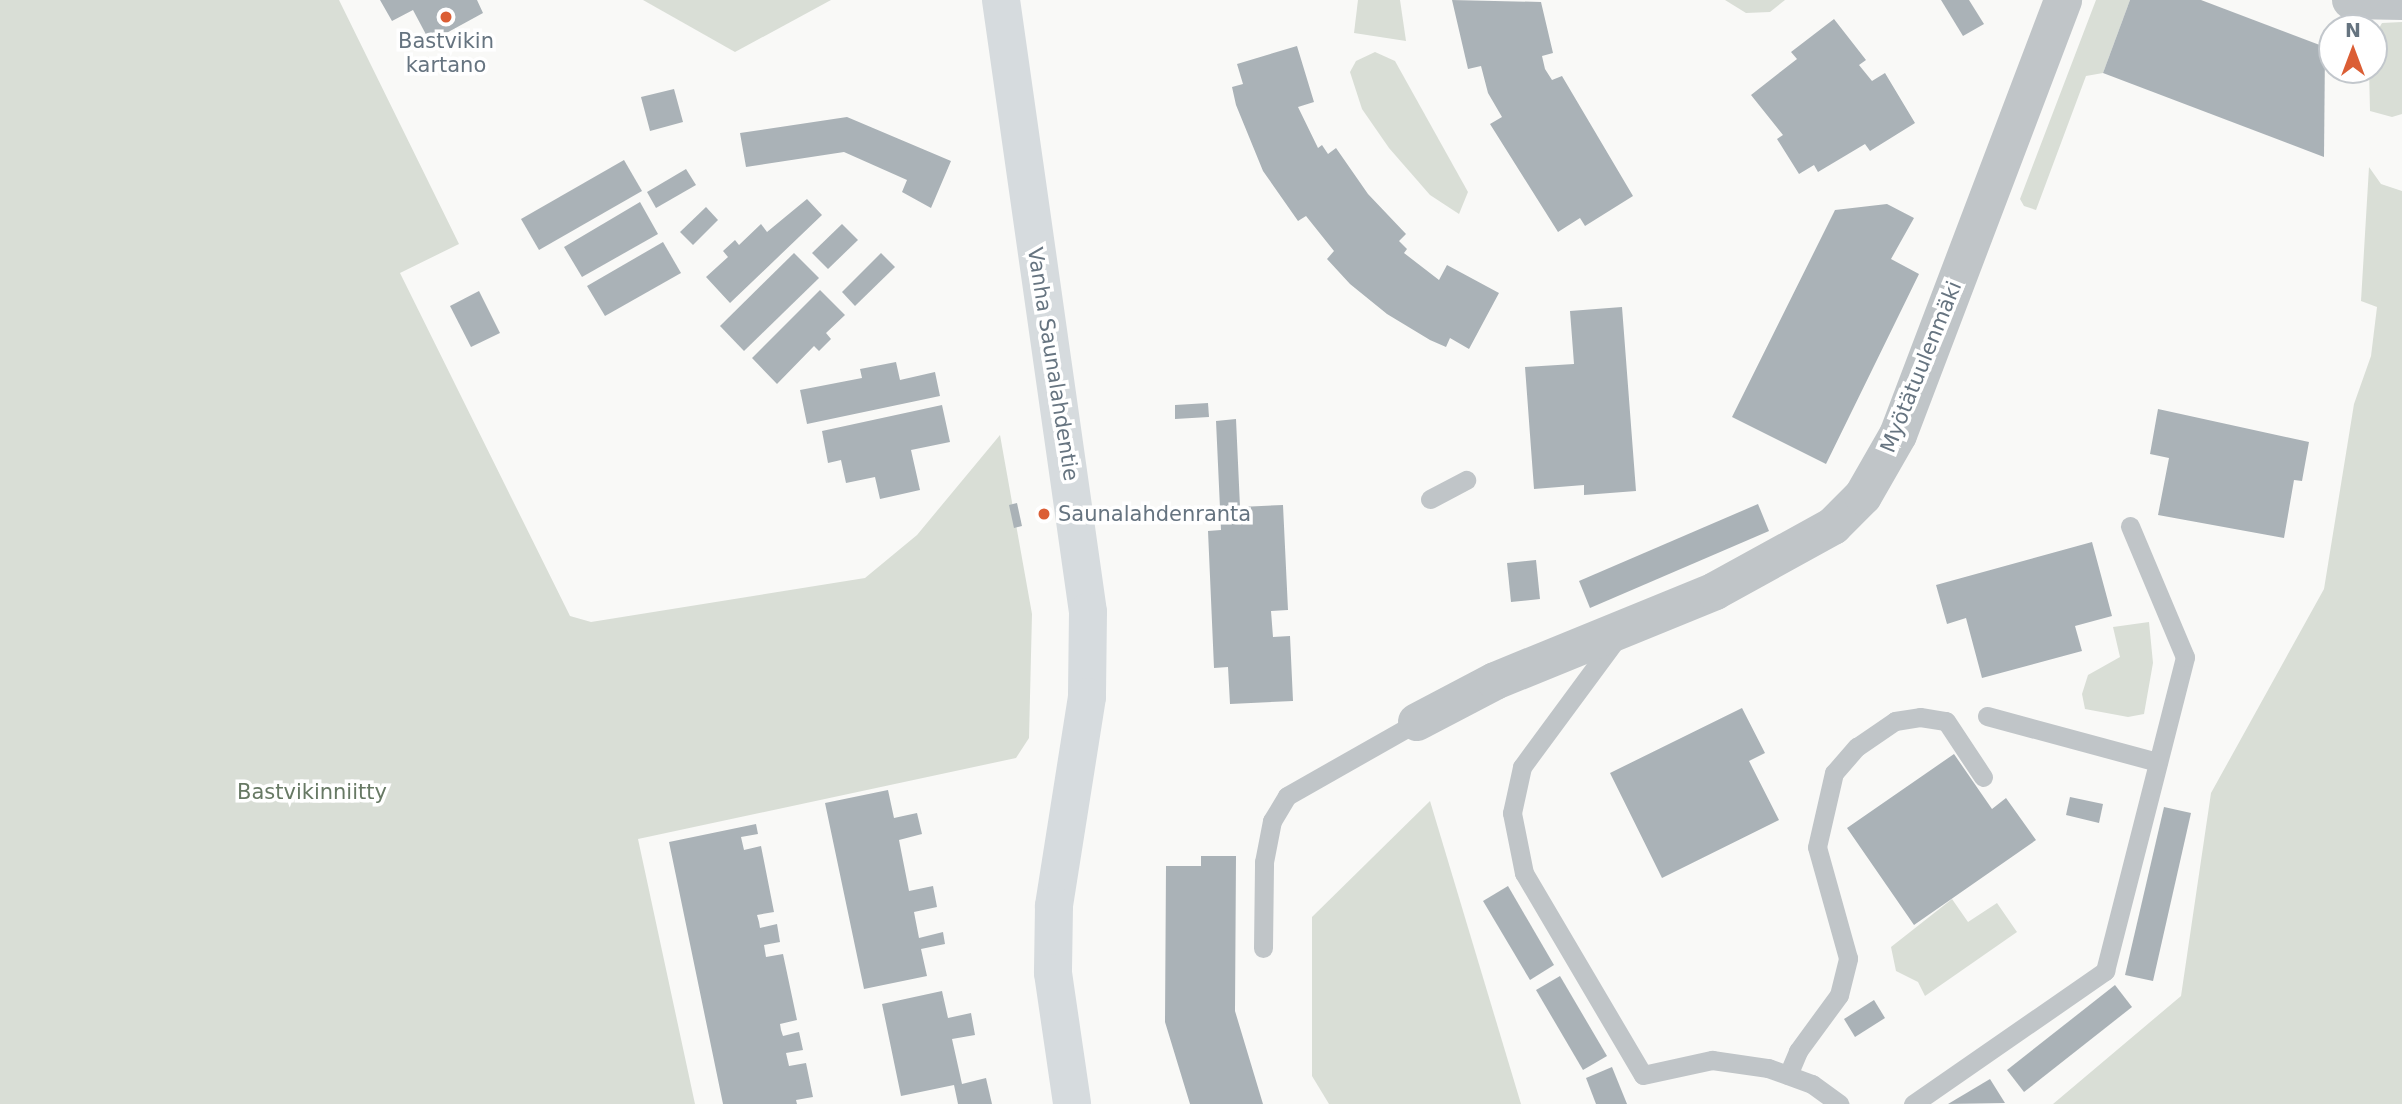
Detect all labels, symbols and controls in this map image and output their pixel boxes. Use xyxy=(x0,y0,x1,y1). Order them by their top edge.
marker: Bastvikin kartano xyxy=(438,9,454,25)
north arrow xyxy=(2318,14,2388,84)
text: N xyxy=(2345,19,2361,41)
place label: Bastvikin kartano xyxy=(398,28,494,78)
street label: Vanha Saunalahdentie xyxy=(1022,245,1084,483)
street label: Myötätuulenmäki xyxy=(1875,278,1967,456)
place label: Saunalahdenranta xyxy=(1058,501,1251,527)
marker: Saunalahdenranta xyxy=(1036,506,1052,522)
park label: Bastvikinniitty xyxy=(237,779,387,805)

